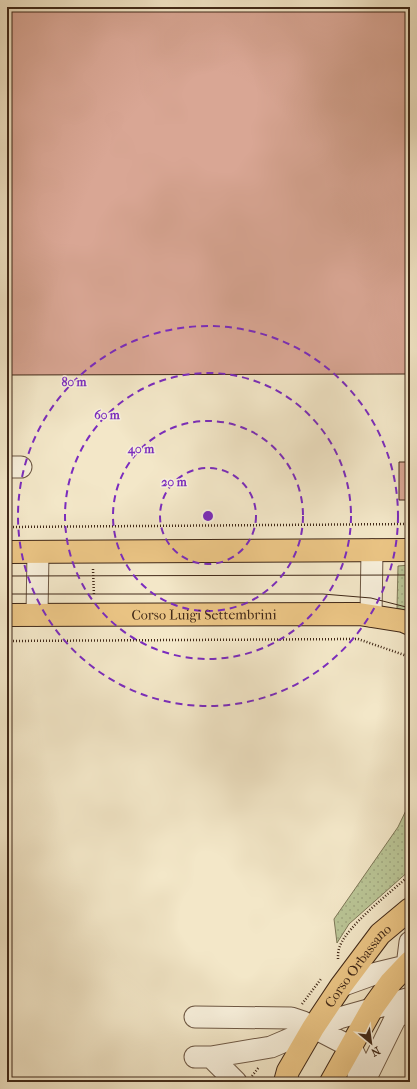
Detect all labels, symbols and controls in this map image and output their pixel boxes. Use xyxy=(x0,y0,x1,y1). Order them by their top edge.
text: 80 m xyxy=(61,375,88,389)
text: 60 m xyxy=(94,408,121,422)
text: 40 m xyxy=(127,442,155,457)
text: 20 m xyxy=(161,475,188,489)
centre of rings xyxy=(201,509,215,523)
street label: Corso Luigi Settembrini xyxy=(131,606,277,624)
street label: Corso Orbassano xyxy=(321,920,395,1011)
north arrow xyxy=(351,1023,391,1063)
text: N xyxy=(368,1044,382,1059)

